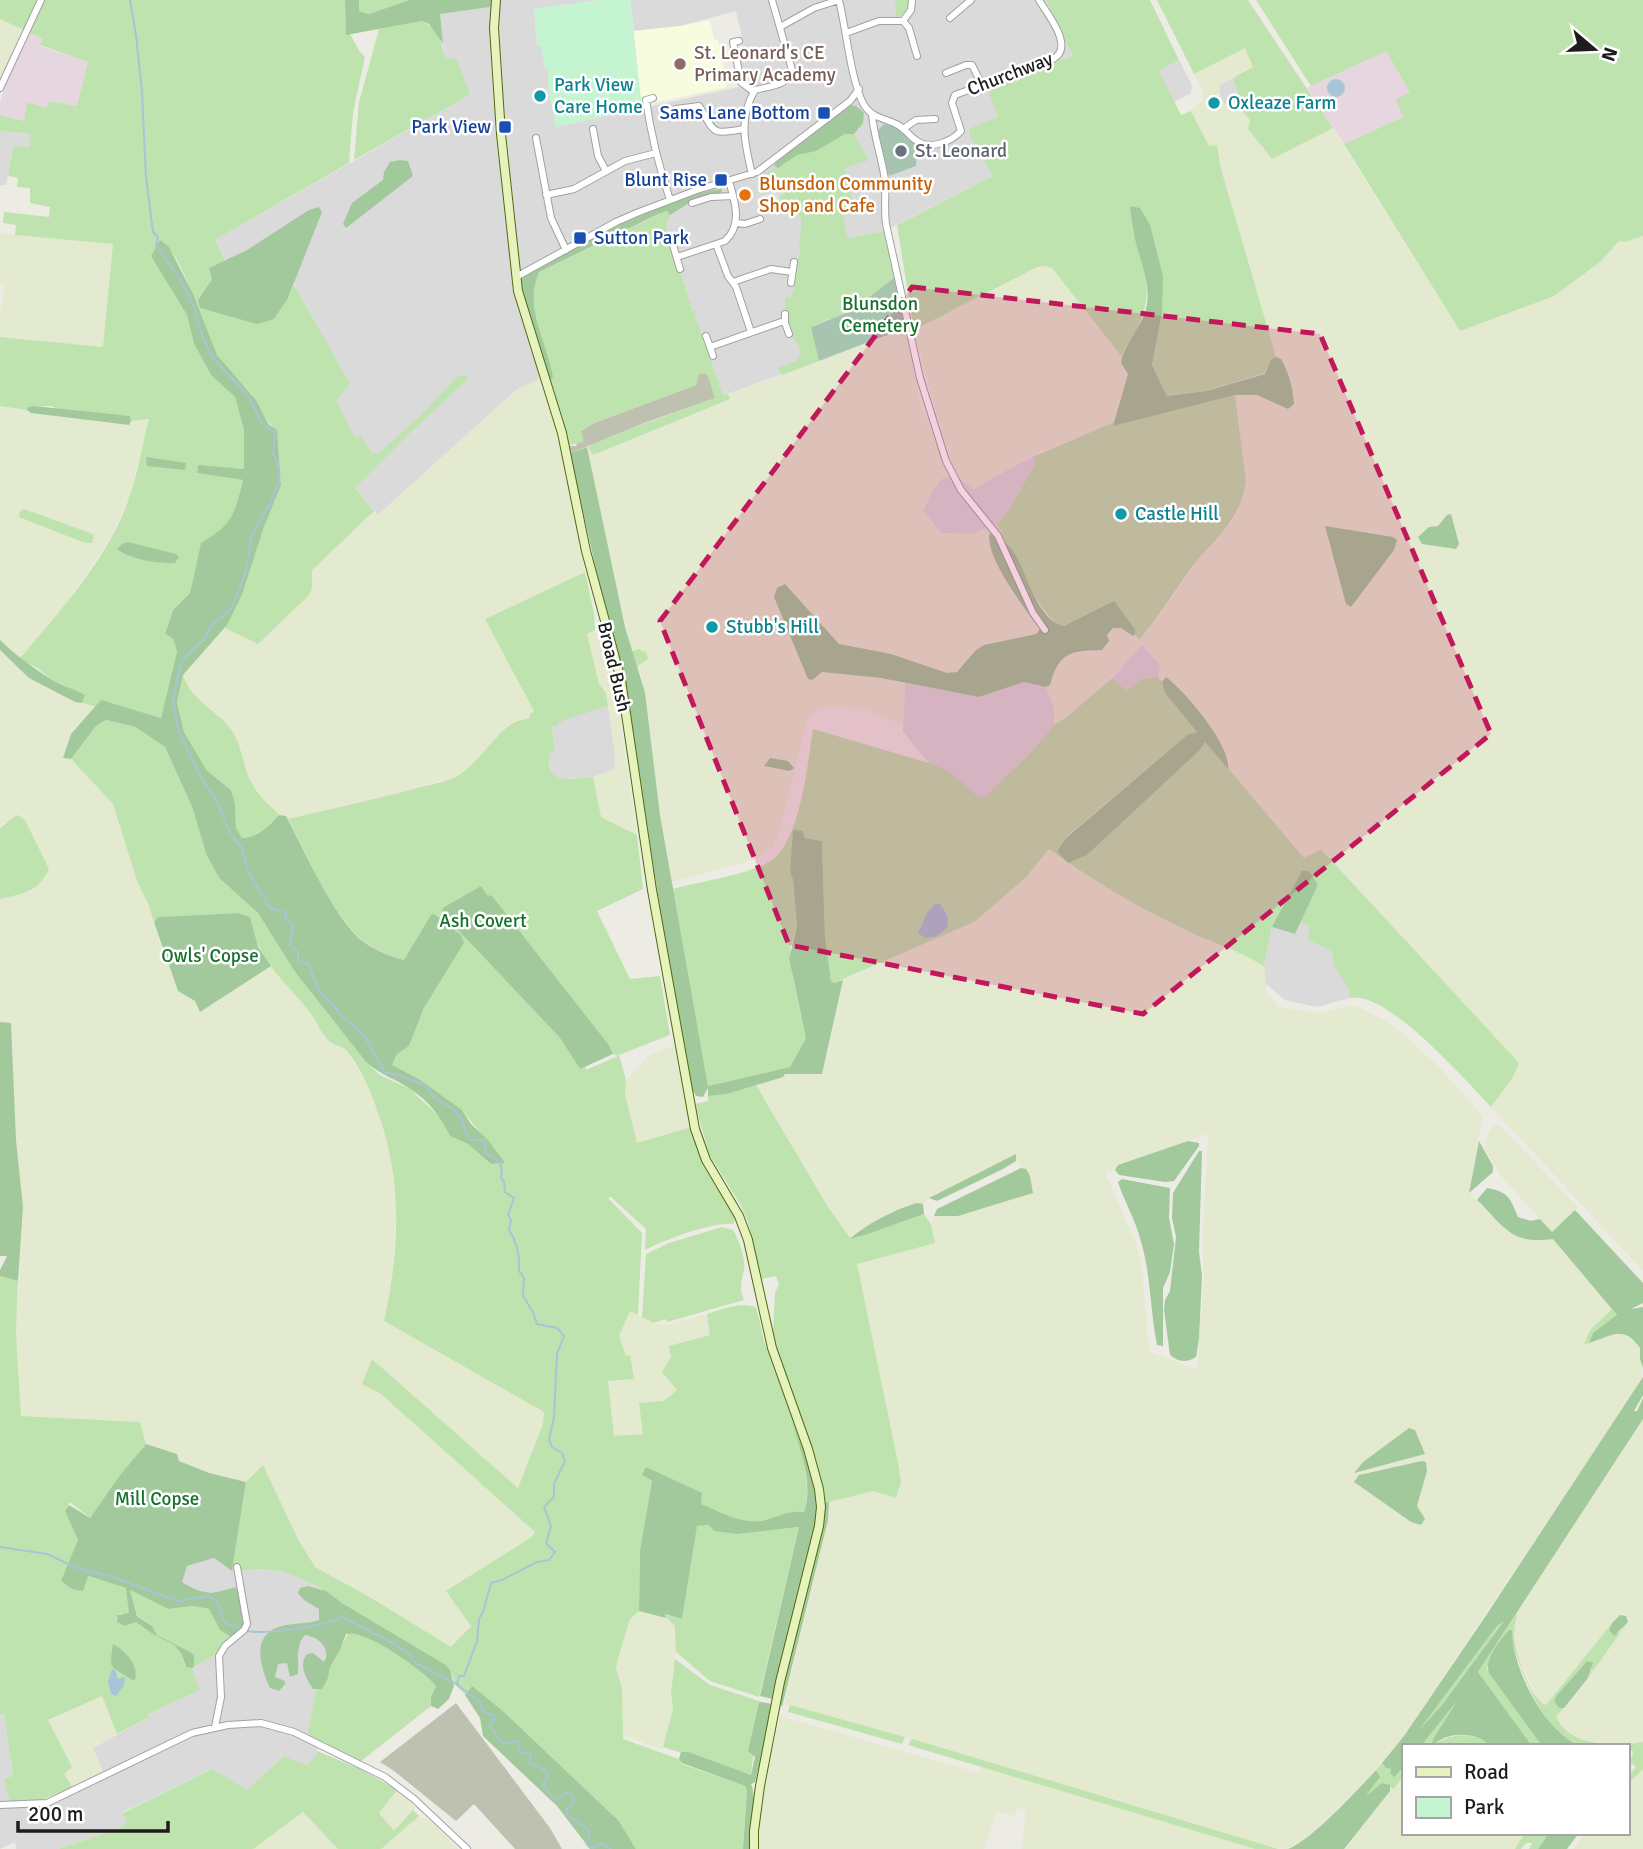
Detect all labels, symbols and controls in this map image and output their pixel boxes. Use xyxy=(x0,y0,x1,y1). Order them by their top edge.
north arrow xyxy=(1559,14,1629,84)
place label: St. Leonard's CE Primary Academy xyxy=(694,41,836,87)
text: N xyxy=(1596,44,1623,64)
street label: Churchway xyxy=(964,47,1056,101)
marker: St. Leonard's CE Primary Academy xyxy=(672,56,688,72)
place label: Park View Care Home xyxy=(554,73,643,119)
marker: Park View Care Home xyxy=(532,88,548,104)
place label: Oxleaze Farm xyxy=(1228,91,1336,115)
marker: Oxleaze Farm xyxy=(1206,95,1222,111)
place label: Sams Lane Bottom xyxy=(659,101,810,125)
marker: Sams Lane Bottom xyxy=(816,105,832,121)
place label: Park View xyxy=(411,115,491,139)
marker: Park View xyxy=(497,119,513,135)
place label: St. Leonard xyxy=(915,139,1007,163)
marker: St. Leonard xyxy=(893,143,909,159)
place label: Blunt Rise xyxy=(624,168,707,192)
marker: Blunt Rise xyxy=(713,172,729,188)
place label: Blunsdon Community Shop and Cafe xyxy=(759,172,932,218)
marker: Blunsdon Community Shop and Cafe xyxy=(737,187,753,203)
place label: Sutton Park xyxy=(594,226,689,250)
marker: Sutton Park xyxy=(572,230,588,246)
park label: Blunsdon Cemetery xyxy=(841,292,919,338)
place label: Castle Hill xyxy=(1135,502,1219,526)
marker: Castle Hill xyxy=(1113,506,1129,522)
place label: Stubb's Hill xyxy=(726,615,819,639)
street label: Broad Bush xyxy=(592,619,636,715)
marker: Stubb's Hill xyxy=(704,619,720,635)
park label: Ash Covert xyxy=(439,909,527,933)
park label: Owls' Copse xyxy=(161,944,259,968)
park label: Mill Copse xyxy=(115,1487,199,1511)
legend xyxy=(1402,1744,1629,1835)
text: Road xyxy=(1464,1759,1509,1785)
scale bar xyxy=(18,1790,168,1834)
text: Park xyxy=(1464,1794,1505,1820)
text: 200 m xyxy=(28,1801,83,1827)

